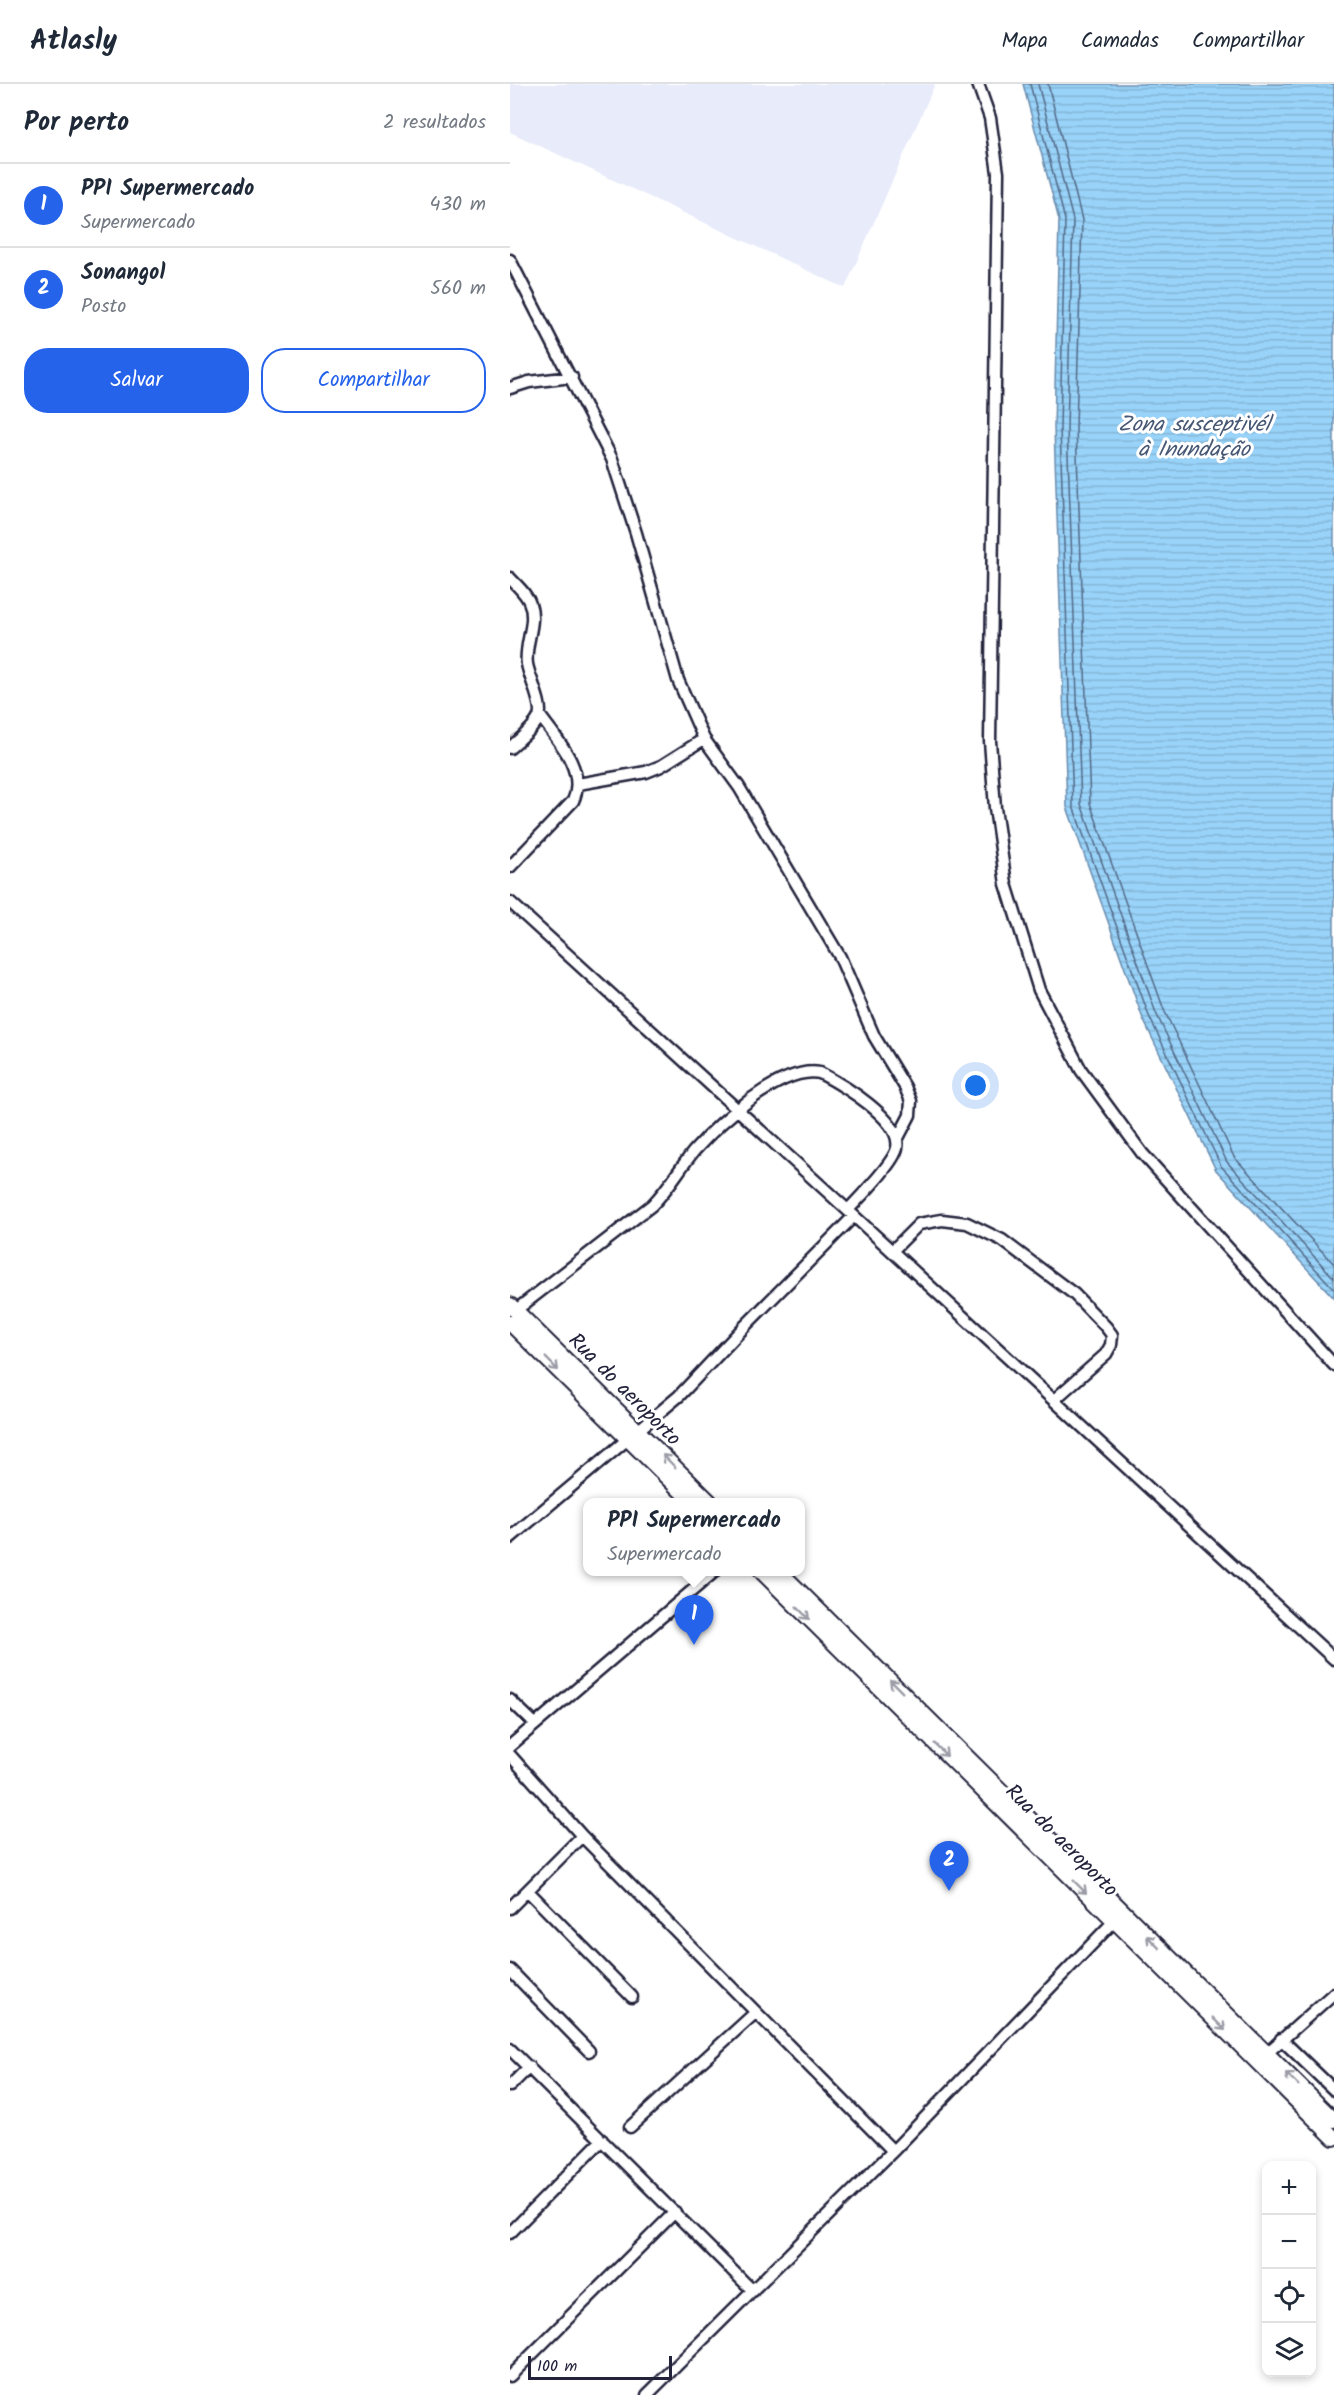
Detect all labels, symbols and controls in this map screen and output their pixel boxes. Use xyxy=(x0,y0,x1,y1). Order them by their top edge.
text: Atlasly xyxy=(30,19,117,64)
text: Mapa xyxy=(1001,25,1048,58)
text: Camadas xyxy=(1081,25,1159,58)
text: Compartilhar xyxy=(1192,25,1304,58)
text: Por perto xyxy=(24,102,129,144)
text: 2 resultados xyxy=(383,107,486,139)
text: PPI Supermercado xyxy=(81,172,254,207)
text: 1 xyxy=(40,189,47,221)
text: 430 m xyxy=(430,189,486,221)
text: Supermercado xyxy=(81,207,195,239)
text: Sonangol xyxy=(81,256,165,291)
text: 2 xyxy=(38,273,49,305)
text: 560 m xyxy=(430,273,486,305)
text: Posto xyxy=(81,291,126,323)
button: Salvar xyxy=(24,348,249,413)
button: Compartilhar xyxy=(261,348,486,413)
water label: Zona susceptivél à Inundação xyxy=(1118,408,1275,468)
your location xyxy=(961,1071,990,1100)
street label: Rua do aeroporto xyxy=(560,1326,688,1454)
one-way arrow xyxy=(544,1356,559,1371)
one-way arrow xyxy=(661,1454,676,1469)
popup xyxy=(583,1498,805,1576)
text: PPI Supermercado xyxy=(607,1504,781,1539)
text: Supermercado xyxy=(607,1539,722,1571)
pin: 1 xyxy=(674,1596,714,1645)
one-way arrow xyxy=(796,1605,810,1620)
one-way arrow xyxy=(888,1679,903,1694)
one-way arrow xyxy=(934,1743,949,1758)
street label: Rua do aeroporto xyxy=(997,1777,1125,1905)
pin: 2 xyxy=(930,1842,968,1891)
one-way arrow xyxy=(1072,1880,1087,1895)
one-way arrow xyxy=(1146,1935,1161,1949)
one-way arrow xyxy=(1211,2017,1226,2032)
one-way arrow xyxy=(1285,2072,1300,2086)
map controls xyxy=(1262,2161,1316,2377)
button: + xyxy=(1262,2161,1316,2215)
button: − xyxy=(1262,2215,1316,2269)
button: locate xyxy=(1262,2269,1316,2323)
button: layers xyxy=(1262,2323,1316,2377)
scale bar xyxy=(528,2353,672,2380)
text: 100 m xyxy=(537,2354,577,2379)

